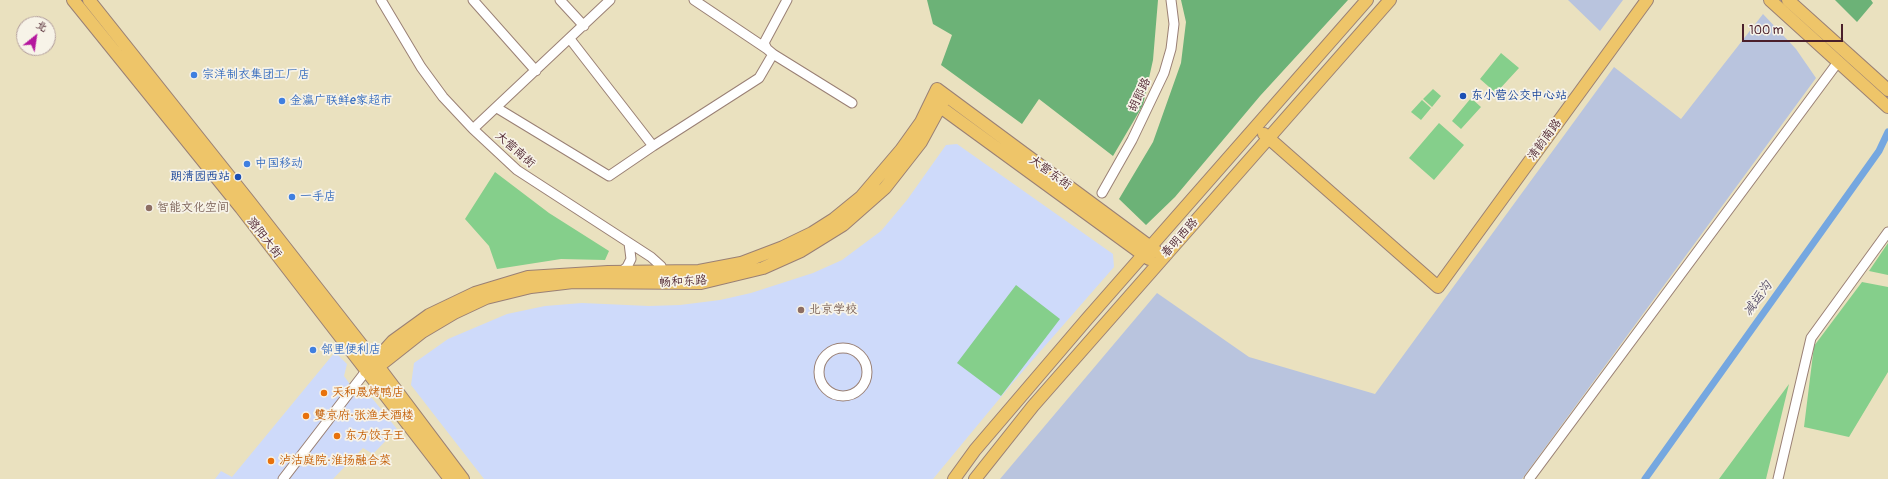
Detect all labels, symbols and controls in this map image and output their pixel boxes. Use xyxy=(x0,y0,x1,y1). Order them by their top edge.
north arrow xyxy=(16,16,56,56)
scale bar xyxy=(1744,16,1845,42)
text: 北 xyxy=(34,18,50,34)
text: 100 m xyxy=(1749,23,1783,38)
place label: 宗洋制衣集团工厂店 xyxy=(202,68,310,82)
marker: 宗洋制衣集团工厂店 xyxy=(189,70,199,80)
street label: 胡郎路 xyxy=(1126,76,1154,114)
place label: 东小营公交中心站 xyxy=(1471,89,1567,103)
marker: 东小营公交中心站 xyxy=(1458,91,1468,101)
place label: 金瀛广联鲜e家超市 xyxy=(290,94,392,108)
marker: 金瀛广联鲜e家超市 xyxy=(277,96,287,106)
street label: 清韵南路 xyxy=(1525,116,1565,164)
street label: 大营南街 xyxy=(492,129,538,171)
street label: 大营东街 xyxy=(1026,153,1074,193)
place label: 中国移动 xyxy=(255,157,303,171)
marker: 中国移动 xyxy=(242,159,252,169)
place label: 朗清园西站 xyxy=(170,170,230,184)
marker: 朗清园西站 xyxy=(233,172,243,182)
place label: 一手店 xyxy=(300,190,336,204)
marker: 一手店 xyxy=(287,192,297,202)
place label: 智能文化空间 xyxy=(157,201,229,215)
marker: 智能文化空间 xyxy=(144,203,154,213)
street label: 潞阳大街 xyxy=(244,215,284,261)
street label: 春明西路 xyxy=(1159,215,1201,261)
street label: 畅和东路 xyxy=(659,274,707,290)
water label: 减运沟 xyxy=(1740,279,1776,319)
place label: 北京学校 xyxy=(809,303,857,317)
marker: 北京学校 xyxy=(796,305,806,315)
place label: 邻里便利店 xyxy=(321,343,381,357)
marker: 邻里便利店 xyxy=(308,345,318,355)
place label: 天和晟烤鸭店 xyxy=(332,386,404,400)
marker: 天和晟烤鸭店 xyxy=(319,388,329,398)
place label: 雙京府·张渔夫酒楼 xyxy=(314,409,414,423)
marker: 雙京府·张渔夫酒楼 xyxy=(301,411,311,421)
place label: 东方饺子王 xyxy=(345,429,405,443)
marker: 东方饺子王 xyxy=(332,431,342,441)
place label: 泸沽庭院·淮扬融合菜 xyxy=(279,454,391,468)
marker: 泸沽庭院·淮扬融合菜 xyxy=(266,456,276,466)

